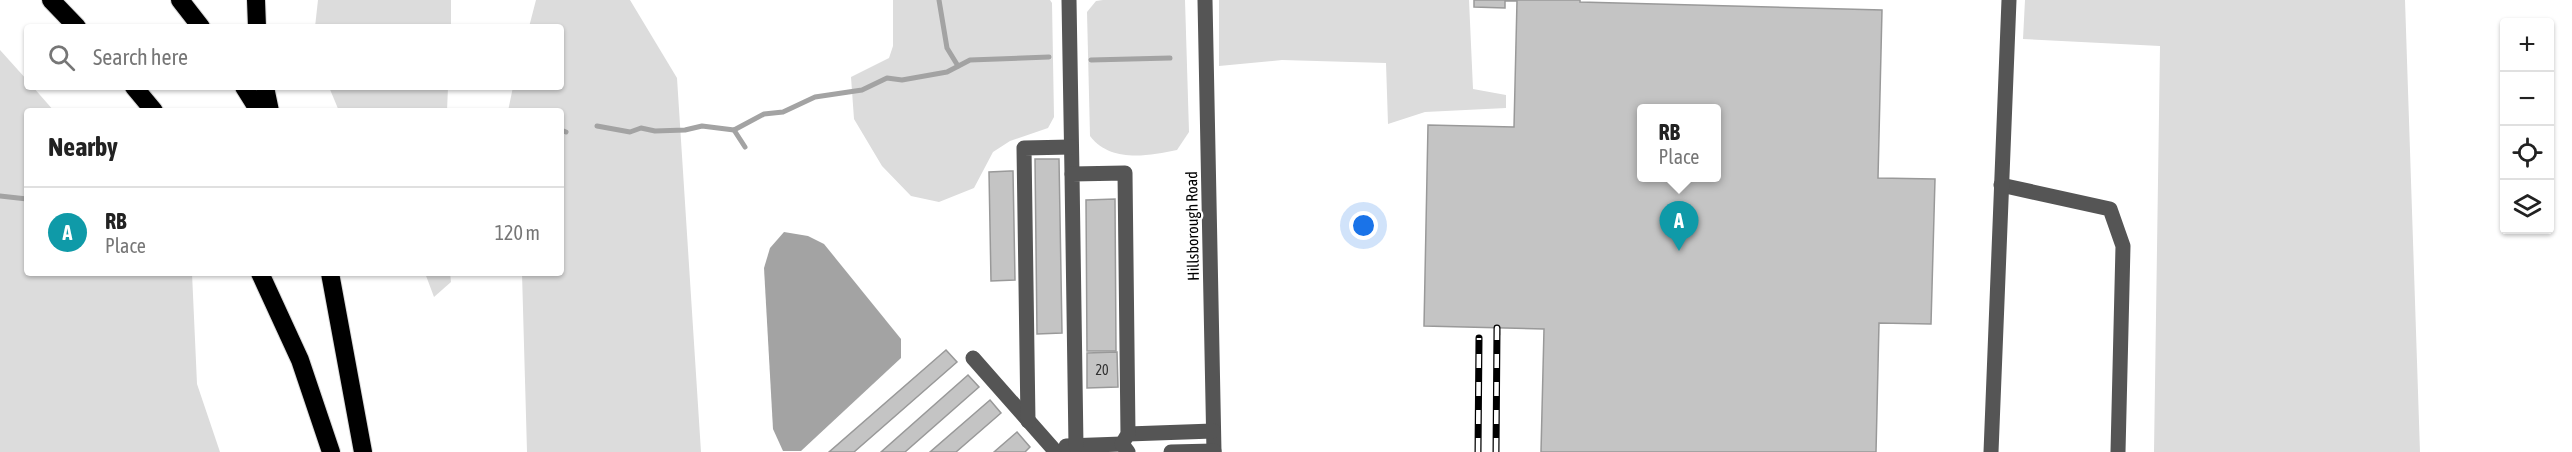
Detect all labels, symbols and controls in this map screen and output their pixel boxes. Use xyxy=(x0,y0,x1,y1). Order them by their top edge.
map controls xyxy=(2500,18,2554,234)
button: + xyxy=(2500,18,2554,72)
search box xyxy=(24,24,564,90)
icon: search xyxy=(45,41,78,74)
text: Search here xyxy=(93,44,188,70)
button: − xyxy=(2500,72,2554,126)
popup xyxy=(1637,104,1721,182)
text: RB xyxy=(1659,119,1680,145)
button: locate xyxy=(2500,126,2554,180)
text: Nearby xyxy=(48,132,118,162)
text: Place xyxy=(1659,145,1699,168)
street label: Hillsborough Road xyxy=(1182,171,1203,281)
button: layers xyxy=(2500,180,2554,234)
pin: A xyxy=(1660,202,1698,251)
text: RB xyxy=(105,208,126,234)
your location xyxy=(1349,211,1378,240)
text: A xyxy=(63,221,72,244)
text: 120 m xyxy=(495,221,540,244)
text: Place xyxy=(105,234,146,257)
house number: 20 xyxy=(1095,362,1109,378)

